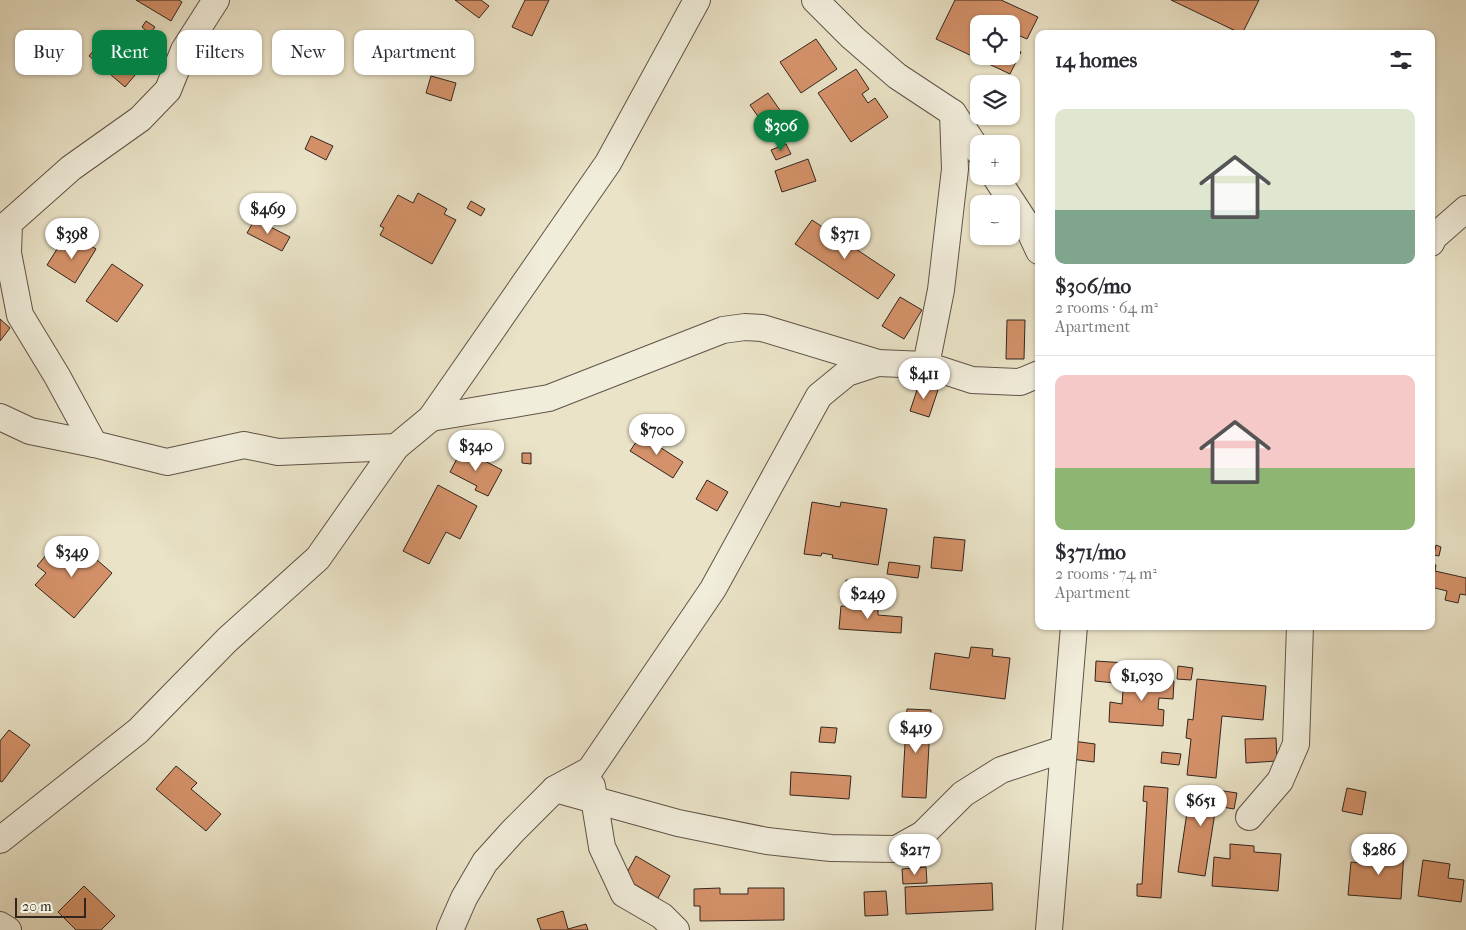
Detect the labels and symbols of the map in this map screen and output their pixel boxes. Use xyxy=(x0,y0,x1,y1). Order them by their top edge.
pin: $306 xyxy=(751,110,811,152)
pin: $469 xyxy=(238,192,298,235)
pin: $398 xyxy=(42,218,102,260)
pin: $371 xyxy=(815,218,875,260)
pin: $411 xyxy=(894,358,954,400)
pin: $700 xyxy=(627,414,687,456)
pin: $340 xyxy=(446,430,506,472)
pin: $349 xyxy=(42,536,102,578)
pin: $249 xyxy=(838,578,898,620)
pin: $1,030 xyxy=(1101,660,1183,702)
pin: $419 xyxy=(886,712,946,754)
pin: $651 xyxy=(1171,784,1231,827)
pin: $217 xyxy=(885,834,945,876)
pin: $286 xyxy=(1349,834,1409,876)
scale bar xyxy=(15,895,86,918)

